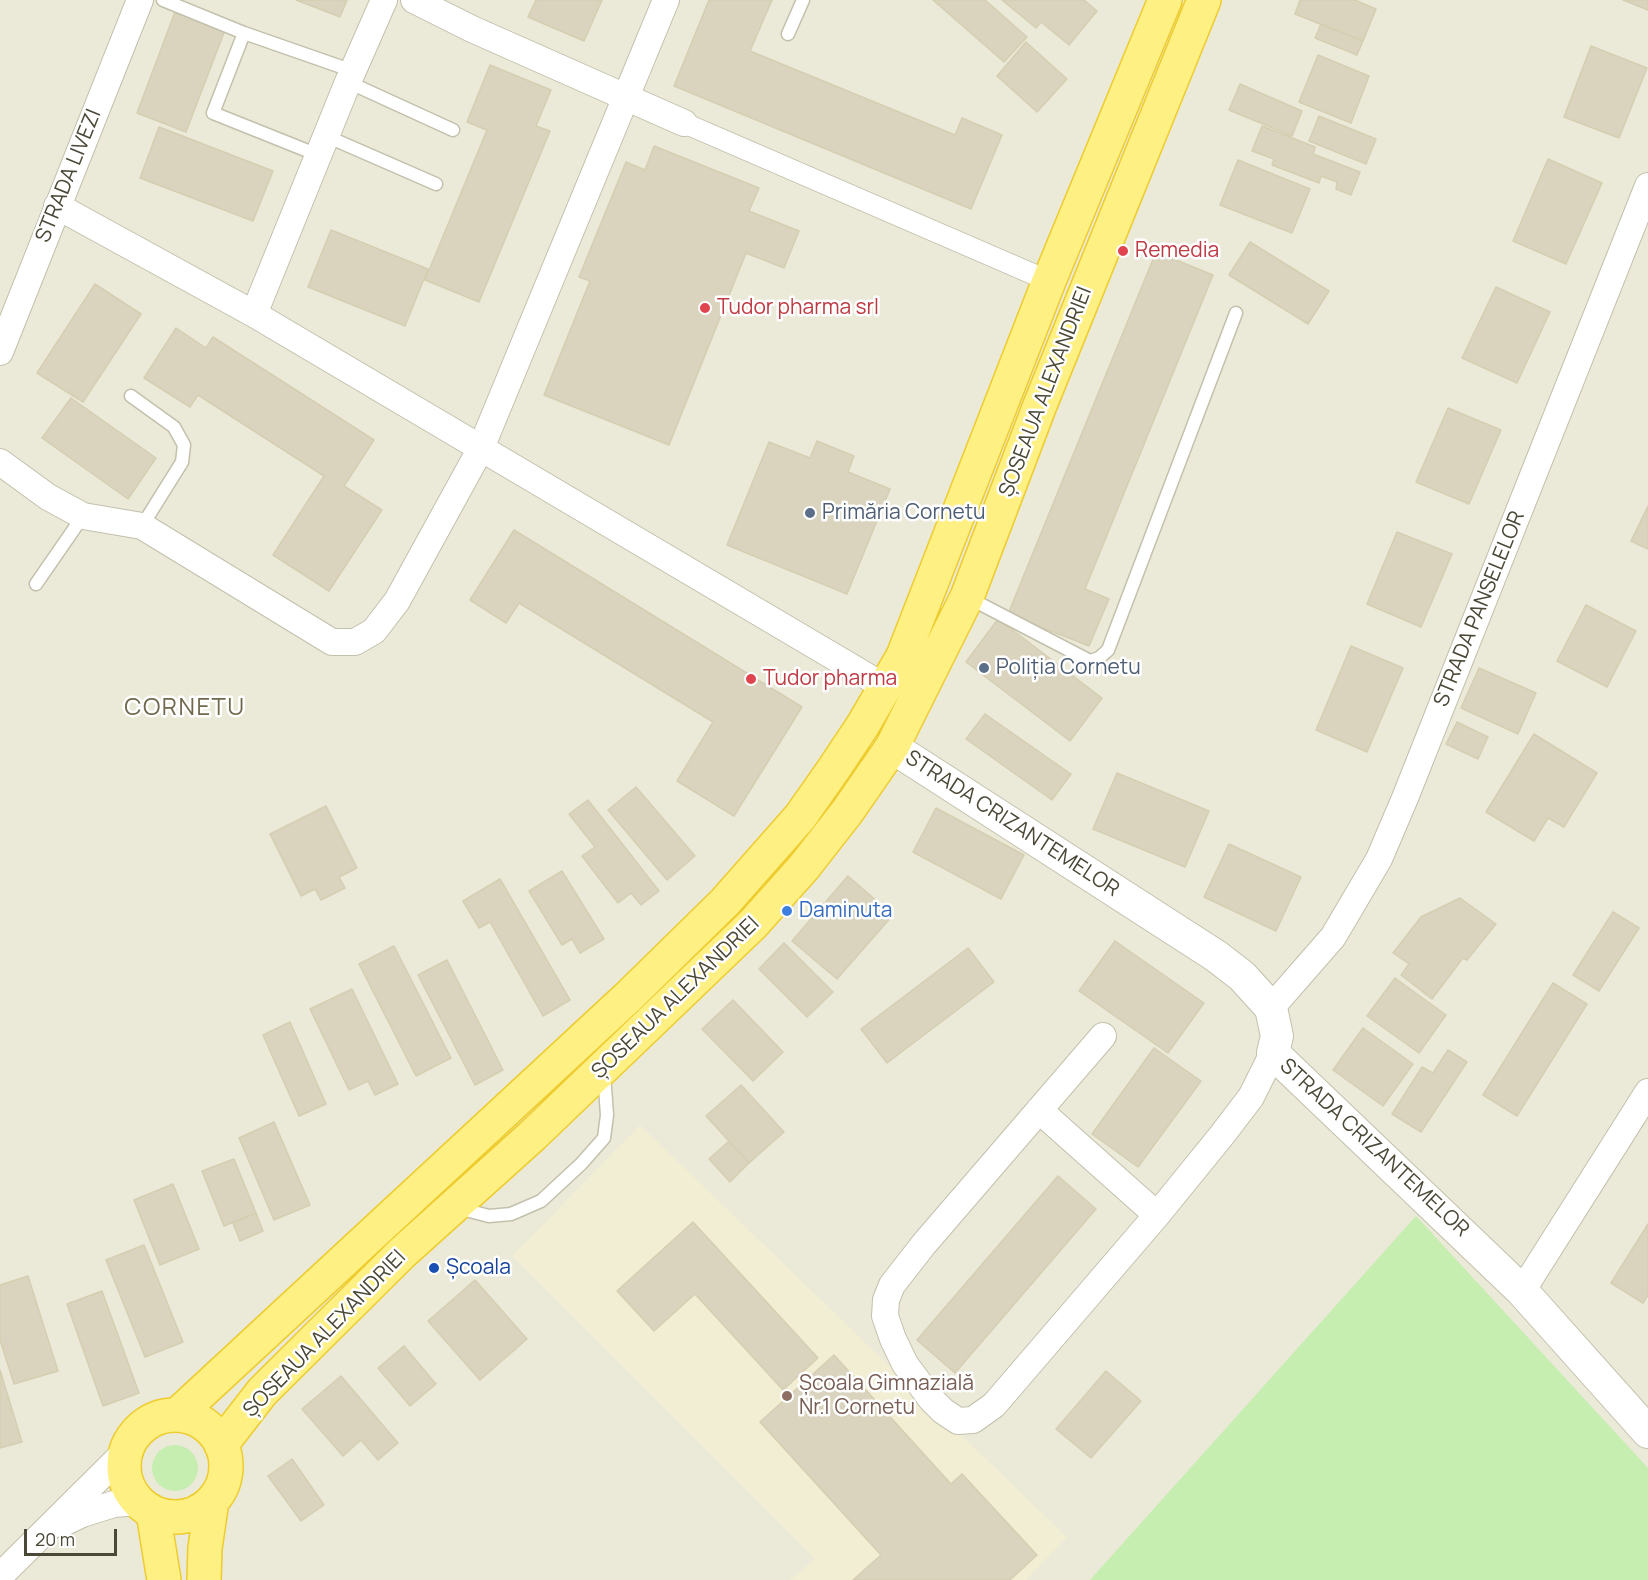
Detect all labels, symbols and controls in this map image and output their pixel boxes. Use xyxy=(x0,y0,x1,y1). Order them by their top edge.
street label: STRADA LIVEZI xyxy=(31,106,107,246)
place label: Remedia xyxy=(1135,238,1219,264)
marker: Remedia xyxy=(1116,244,1130,258)
street label: ȘOSEAUA ALEXANDRIEI xyxy=(994,283,1098,501)
place label: Tudor pharma srl xyxy=(717,295,879,321)
marker: Tudor pharma srl xyxy=(698,301,712,315)
place label: Primăria Cornetu xyxy=(822,500,986,526)
marker: Primăria Cornetu xyxy=(803,506,817,520)
street label: STRADA PANSELELOR xyxy=(1429,507,1531,711)
place label: Poliția Cornetu xyxy=(996,655,1141,681)
marker: Poliția Cornetu xyxy=(977,661,991,675)
place label: Tudor pharma xyxy=(763,666,897,692)
marker: Tudor pharma xyxy=(744,672,758,686)
district label: CORNETU xyxy=(124,694,246,722)
street label: STRADA CRIZANTEMELOR xyxy=(900,745,1124,903)
place label: Daminuta xyxy=(799,898,893,924)
marker: Daminuta xyxy=(780,904,794,918)
street label: ȘOSEAUA ALEXANDRIEI xyxy=(587,911,765,1085)
street label: STRADA CRIZANTEMELOR xyxy=(1274,1054,1474,1242)
street label: ȘOSEAUA ALEXANDRIEI xyxy=(238,1245,412,1423)
place label: Școala xyxy=(446,1255,511,1281)
marker: Școala xyxy=(427,1261,441,1275)
place label: Școala Gimnazială Nr.1 Cornetu xyxy=(799,1371,974,1421)
marker: Școala Gimnazială Nr.1 Cornetu xyxy=(780,1389,794,1403)
scale bar xyxy=(27,1517,120,1555)
text: 20 m xyxy=(35,1527,75,1551)

